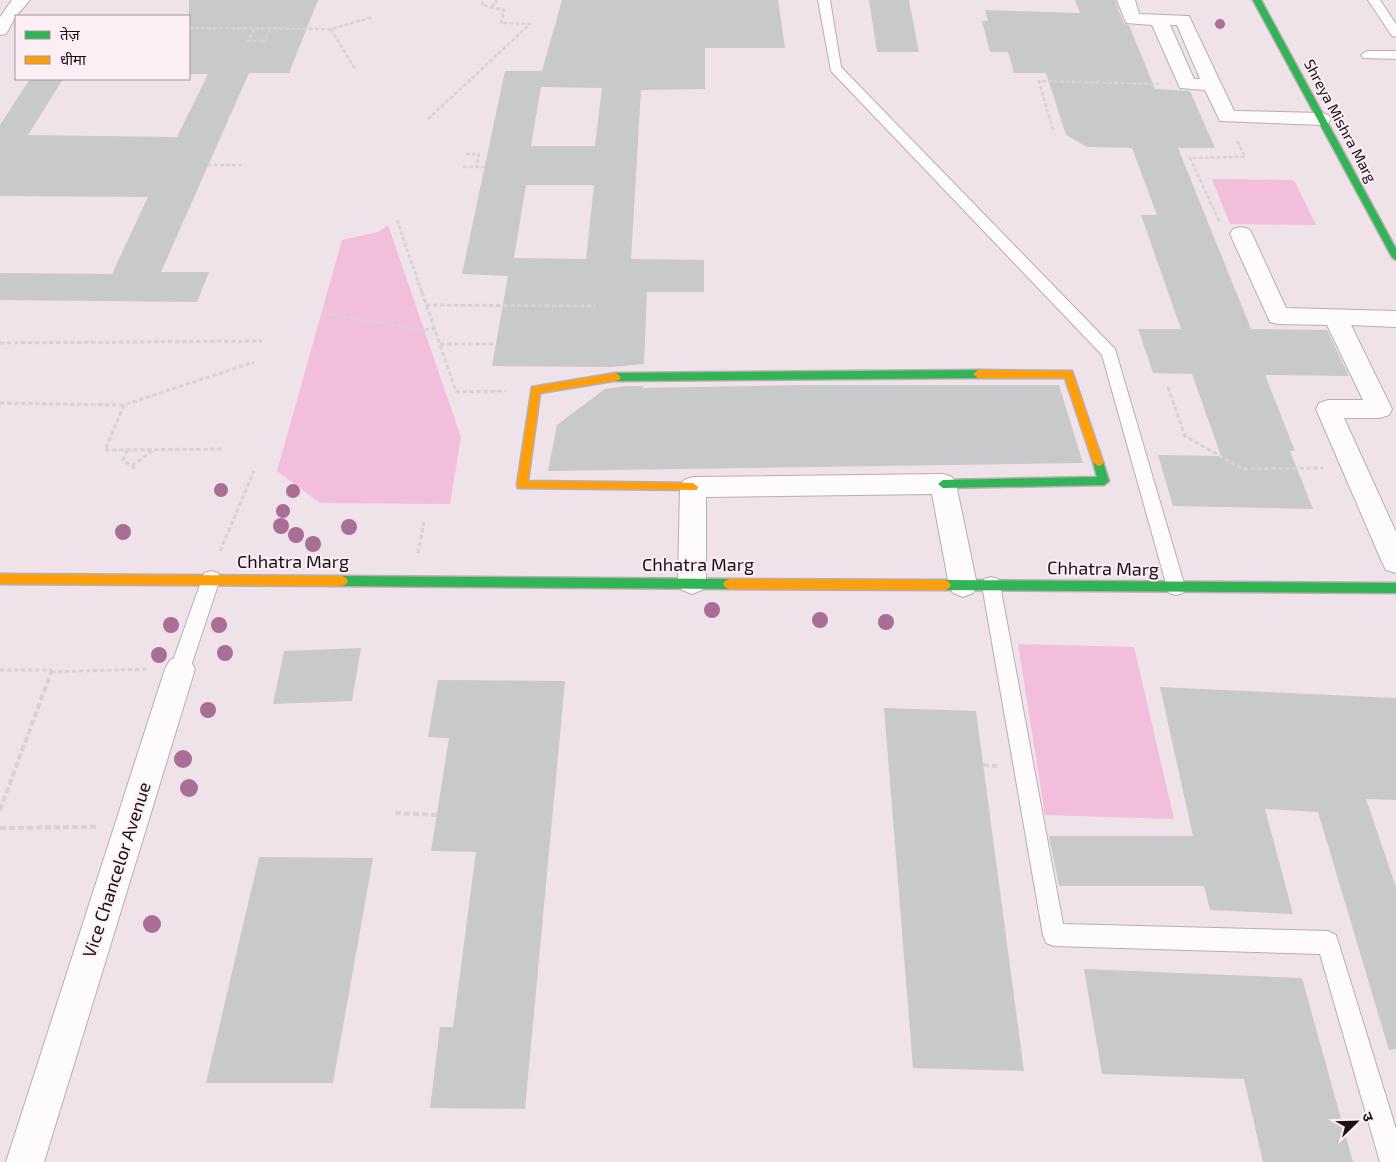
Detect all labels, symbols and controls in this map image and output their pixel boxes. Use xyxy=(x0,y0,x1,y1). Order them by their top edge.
legend xyxy=(15,15,190,80)
text: तेज़ xyxy=(60,25,81,43)
text: धीमा xyxy=(60,50,87,68)
street label: Shreya Mishra Marg xyxy=(1301,56,1381,186)
street label: Chhatra Marg xyxy=(237,550,349,572)
street label: Chhatra Marg xyxy=(642,553,754,575)
street label: Chhatra Marg xyxy=(1047,556,1159,580)
street label: Vice Chancelor Avenue xyxy=(77,779,155,960)
north arrow xyxy=(1331,1097,1381,1147)
text: उ xyxy=(1359,1110,1378,1125)

